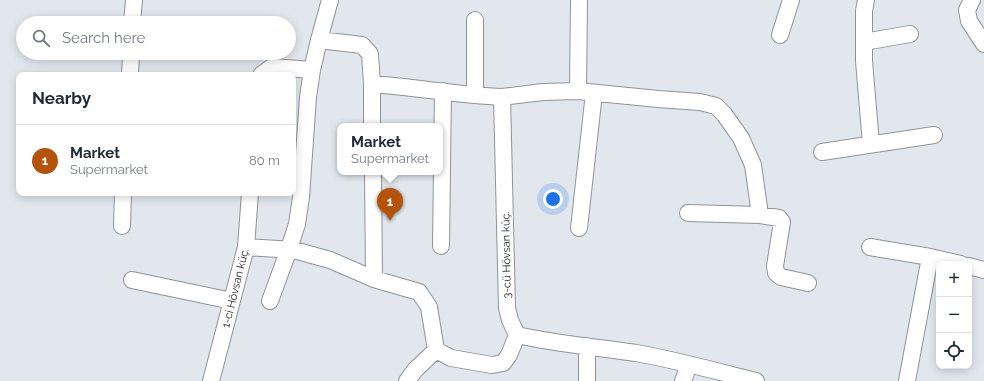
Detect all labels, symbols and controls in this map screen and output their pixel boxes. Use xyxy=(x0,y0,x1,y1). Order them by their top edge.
search box xyxy=(16,16,296,60)
icon: search xyxy=(30,27,52,49)
text: Search here xyxy=(62,29,145,47)
text: Nearby xyxy=(32,88,91,108)
popup xyxy=(337,123,443,175)
text: Market xyxy=(351,133,401,151)
text: Market xyxy=(70,144,120,162)
text: Supermarket xyxy=(351,151,429,166)
text: 1 xyxy=(42,153,48,168)
text: 80 m xyxy=(249,153,280,168)
text: Supermarket xyxy=(70,162,148,177)
pin: 1 xyxy=(377,188,403,221)
your location xyxy=(543,189,563,209)
street label: 3-cü Hövsan küç. xyxy=(499,211,514,299)
street label: 1-ci Hövsan küç. xyxy=(219,247,252,329)
map controls xyxy=(936,261,972,369)
button: + xyxy=(936,261,972,297)
button: − xyxy=(936,297,972,333)
button: locate xyxy=(936,333,972,369)

